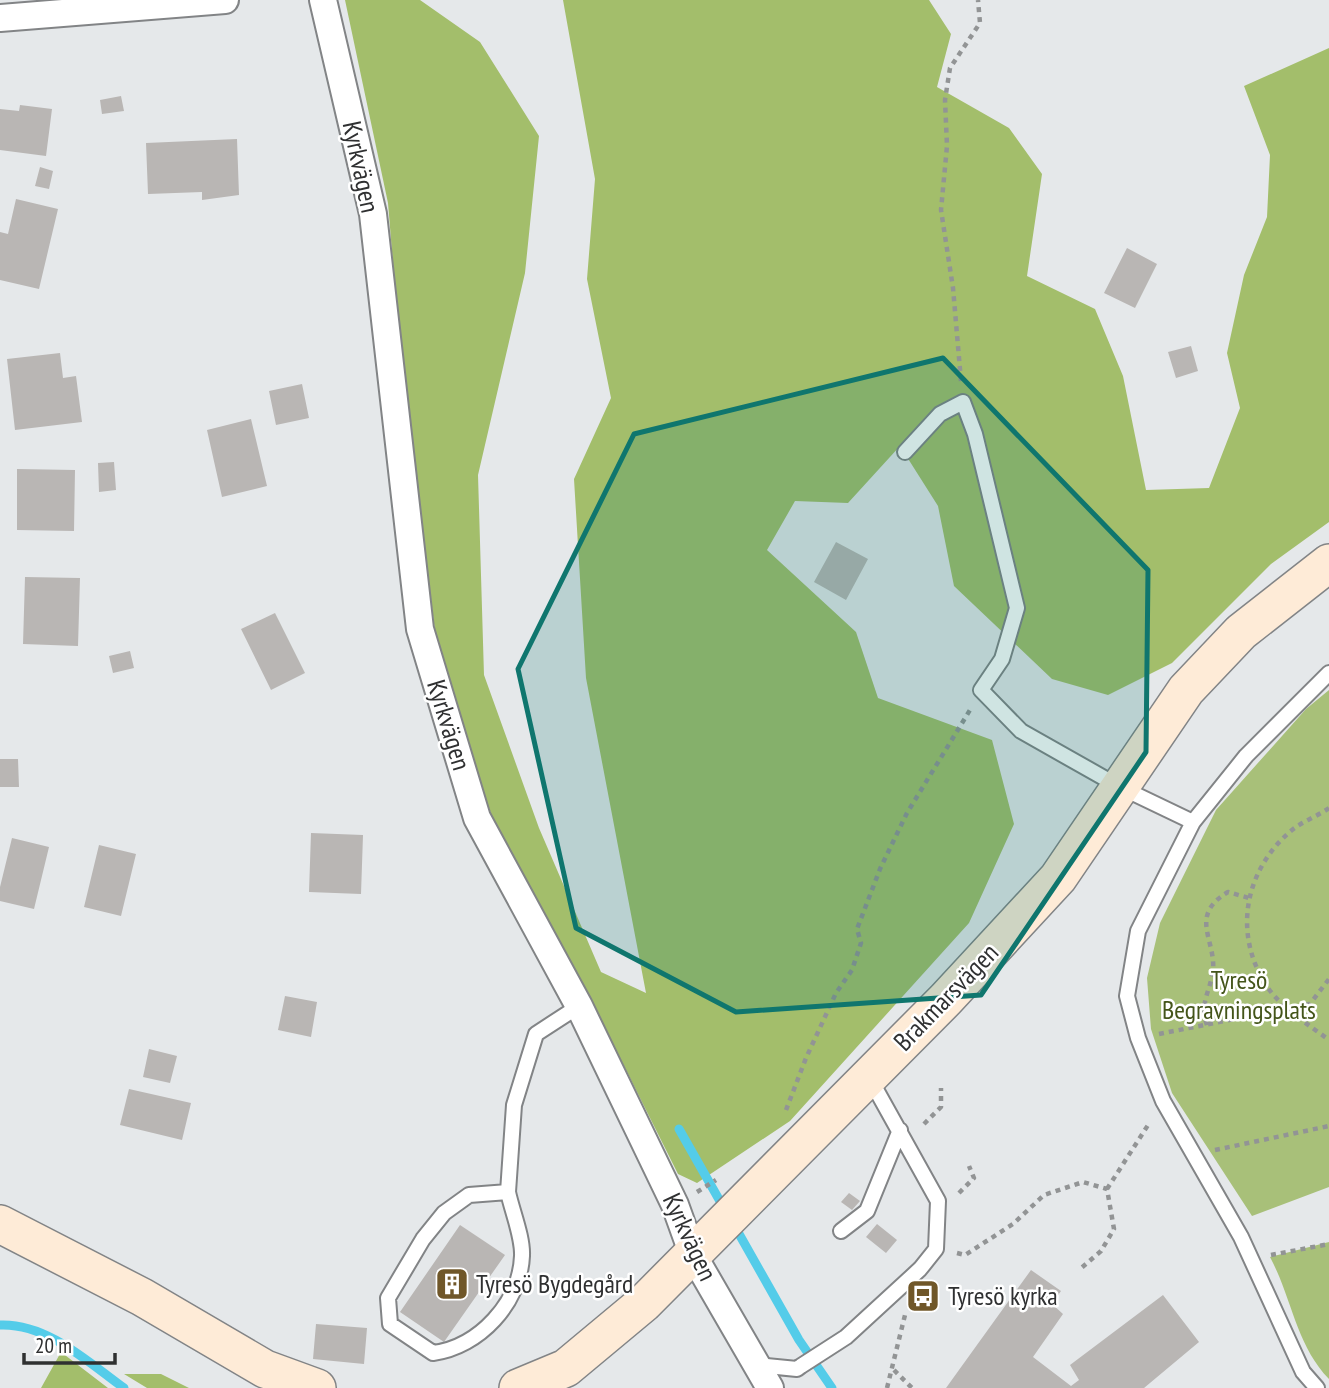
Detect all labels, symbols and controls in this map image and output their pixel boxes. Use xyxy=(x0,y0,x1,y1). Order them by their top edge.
street label: Kyrkvägen xyxy=(336,118,387,216)
street label: Kyrkvägen xyxy=(420,676,479,774)
street label: Brakmarsvägen xyxy=(886,936,1005,1057)
park label: Tyresö Begravningsplats xyxy=(1162,963,1316,1026)
street label: Kyrkvägen xyxy=(656,1188,725,1286)
building icon: Tyresö Bygdegård xyxy=(433,1265,471,1303)
place label: Tyresö Bygdegård xyxy=(476,1267,633,1300)
bus stop icon: Tyresö kyrka xyxy=(904,1277,942,1315)
place label: Tyresö kyrka xyxy=(948,1279,1058,1312)
scale bar xyxy=(24,1322,116,1366)
text: 20 m xyxy=(35,1332,72,1359)

